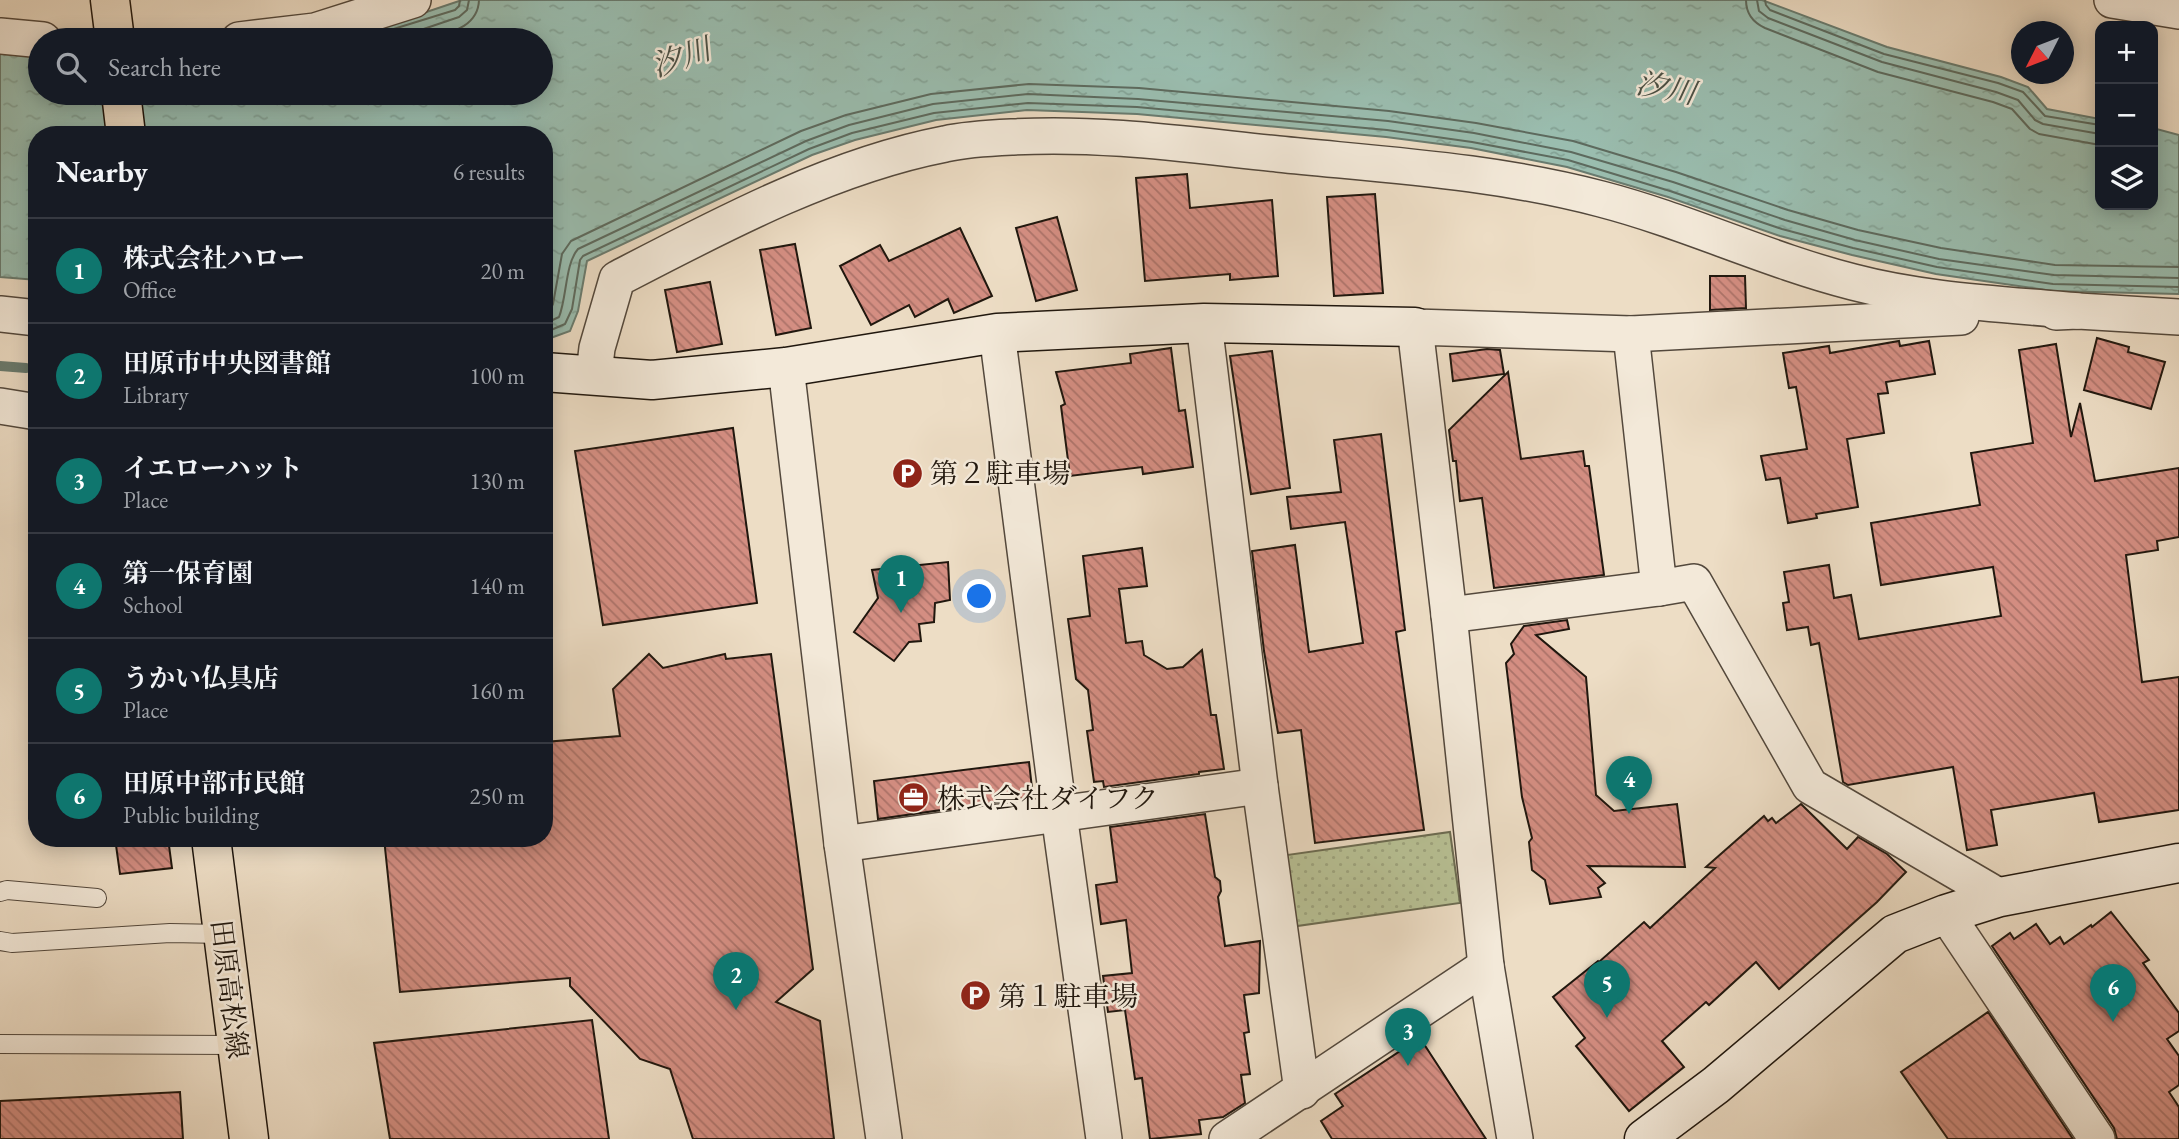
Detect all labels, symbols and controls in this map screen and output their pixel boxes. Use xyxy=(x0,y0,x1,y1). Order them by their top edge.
north arrow xyxy=(2011,21,2074,84)
map controls xyxy=(2095,21,2158,210)
button: + xyxy=(2095,21,2158,84)
search box xyxy=(28,28,553,105)
water label: 汐川 xyxy=(646,28,719,85)
icon: search xyxy=(52,48,90,86)
text: Search here xyxy=(108,50,221,84)
water label: 汐川 xyxy=(1633,63,1702,113)
button: − xyxy=(2095,84,2158,147)
button: layers xyxy=(2095,147,2158,210)
text: Nearby xyxy=(56,152,148,191)
text: 6 results xyxy=(453,157,525,187)
text: 株式会社ハロー xyxy=(123,241,305,275)
text: 1 xyxy=(73,256,85,286)
text: 20 m xyxy=(480,256,525,286)
text: Office xyxy=(123,275,176,305)
text: 田原市中央図書館 xyxy=(123,346,331,380)
text: 2 xyxy=(73,361,85,391)
text: 100 m xyxy=(469,361,525,391)
text: Library xyxy=(123,380,189,410)
text: イエローハット xyxy=(123,451,303,485)
place label: 第２駐車場 xyxy=(930,455,1070,491)
parking icon: 第２駐車場 xyxy=(890,456,924,490)
text: 3 xyxy=(73,466,85,496)
text: 130 m xyxy=(469,466,525,496)
text: Place xyxy=(123,485,168,515)
pin: 1 xyxy=(878,555,924,613)
text: 第一保育園 xyxy=(123,556,253,590)
text: 4 xyxy=(73,571,85,601)
text: 140 m xyxy=(469,571,525,601)
your location xyxy=(962,579,996,613)
text: School xyxy=(123,590,183,620)
text: うかい仏具店 xyxy=(123,661,279,695)
text: 5 xyxy=(73,676,85,706)
text: 160 m xyxy=(469,676,525,706)
text: Place xyxy=(123,695,168,725)
pin: 4 xyxy=(1606,756,1652,814)
text: 田原中部市民館 xyxy=(123,766,305,800)
place label: 株式会社ダイフク xyxy=(937,780,1159,816)
text: 6 xyxy=(73,781,85,811)
text: 250 m xyxy=(469,781,525,811)
office icon: 株式会社ダイフク xyxy=(897,781,931,815)
text: Public building xyxy=(123,800,259,830)
street label: 田原高松線 xyxy=(204,917,256,1061)
pin: 2 xyxy=(713,952,759,1010)
pin: 5 xyxy=(1584,960,1630,1018)
pin: 6 xyxy=(2090,964,2136,1022)
place label: 第１駐車場 xyxy=(998,978,1138,1014)
parking icon: 第１駐車場 xyxy=(958,979,992,1013)
pin: 3 xyxy=(1385,1008,1431,1066)

